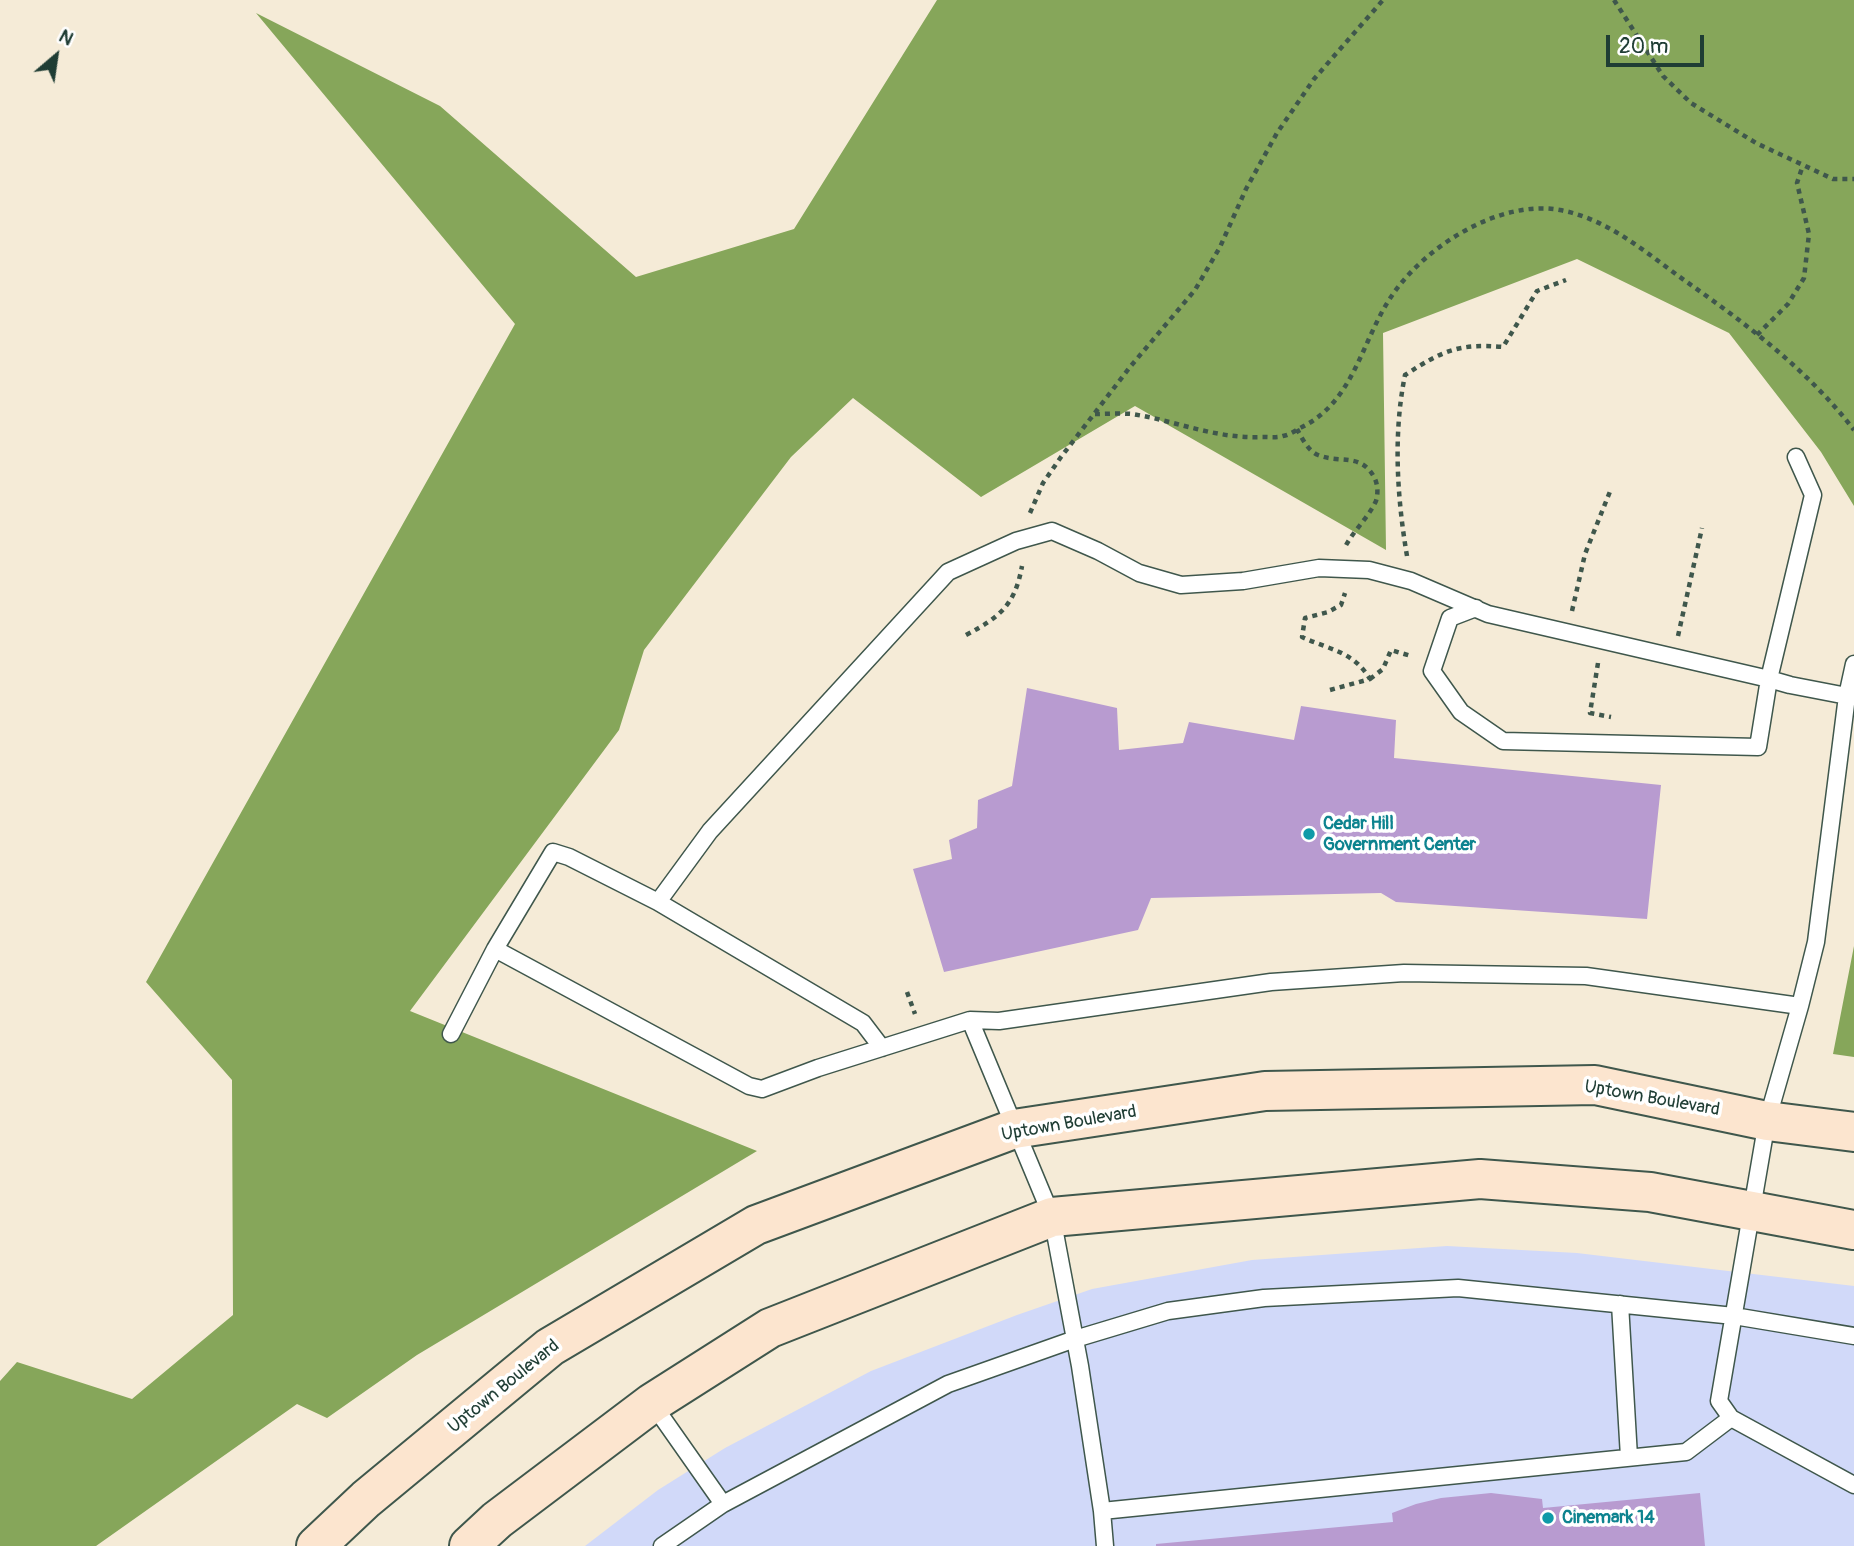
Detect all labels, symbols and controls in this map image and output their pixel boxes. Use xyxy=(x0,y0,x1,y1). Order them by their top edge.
north arrow xyxy=(21,21,91,91)
scale bar xyxy=(1609,21,1707,65)
text: N xyxy=(55,24,78,51)
text: 20 m xyxy=(1619,33,1668,60)
place label: Cedar Hill Government Center xyxy=(1323,813,1476,856)
marker: Cedar Hill Government Center xyxy=(1301,826,1317,842)
street label: Uptown Boulevard xyxy=(1583,1076,1721,1122)
street label: Uptown Boulevard xyxy=(1000,1101,1138,1147)
street label: Uptown Boulevard xyxy=(444,1336,564,1438)
place label: Cinemark 14 xyxy=(1562,1507,1655,1529)
marker: Cinemark 14 xyxy=(1540,1510,1556,1526)

